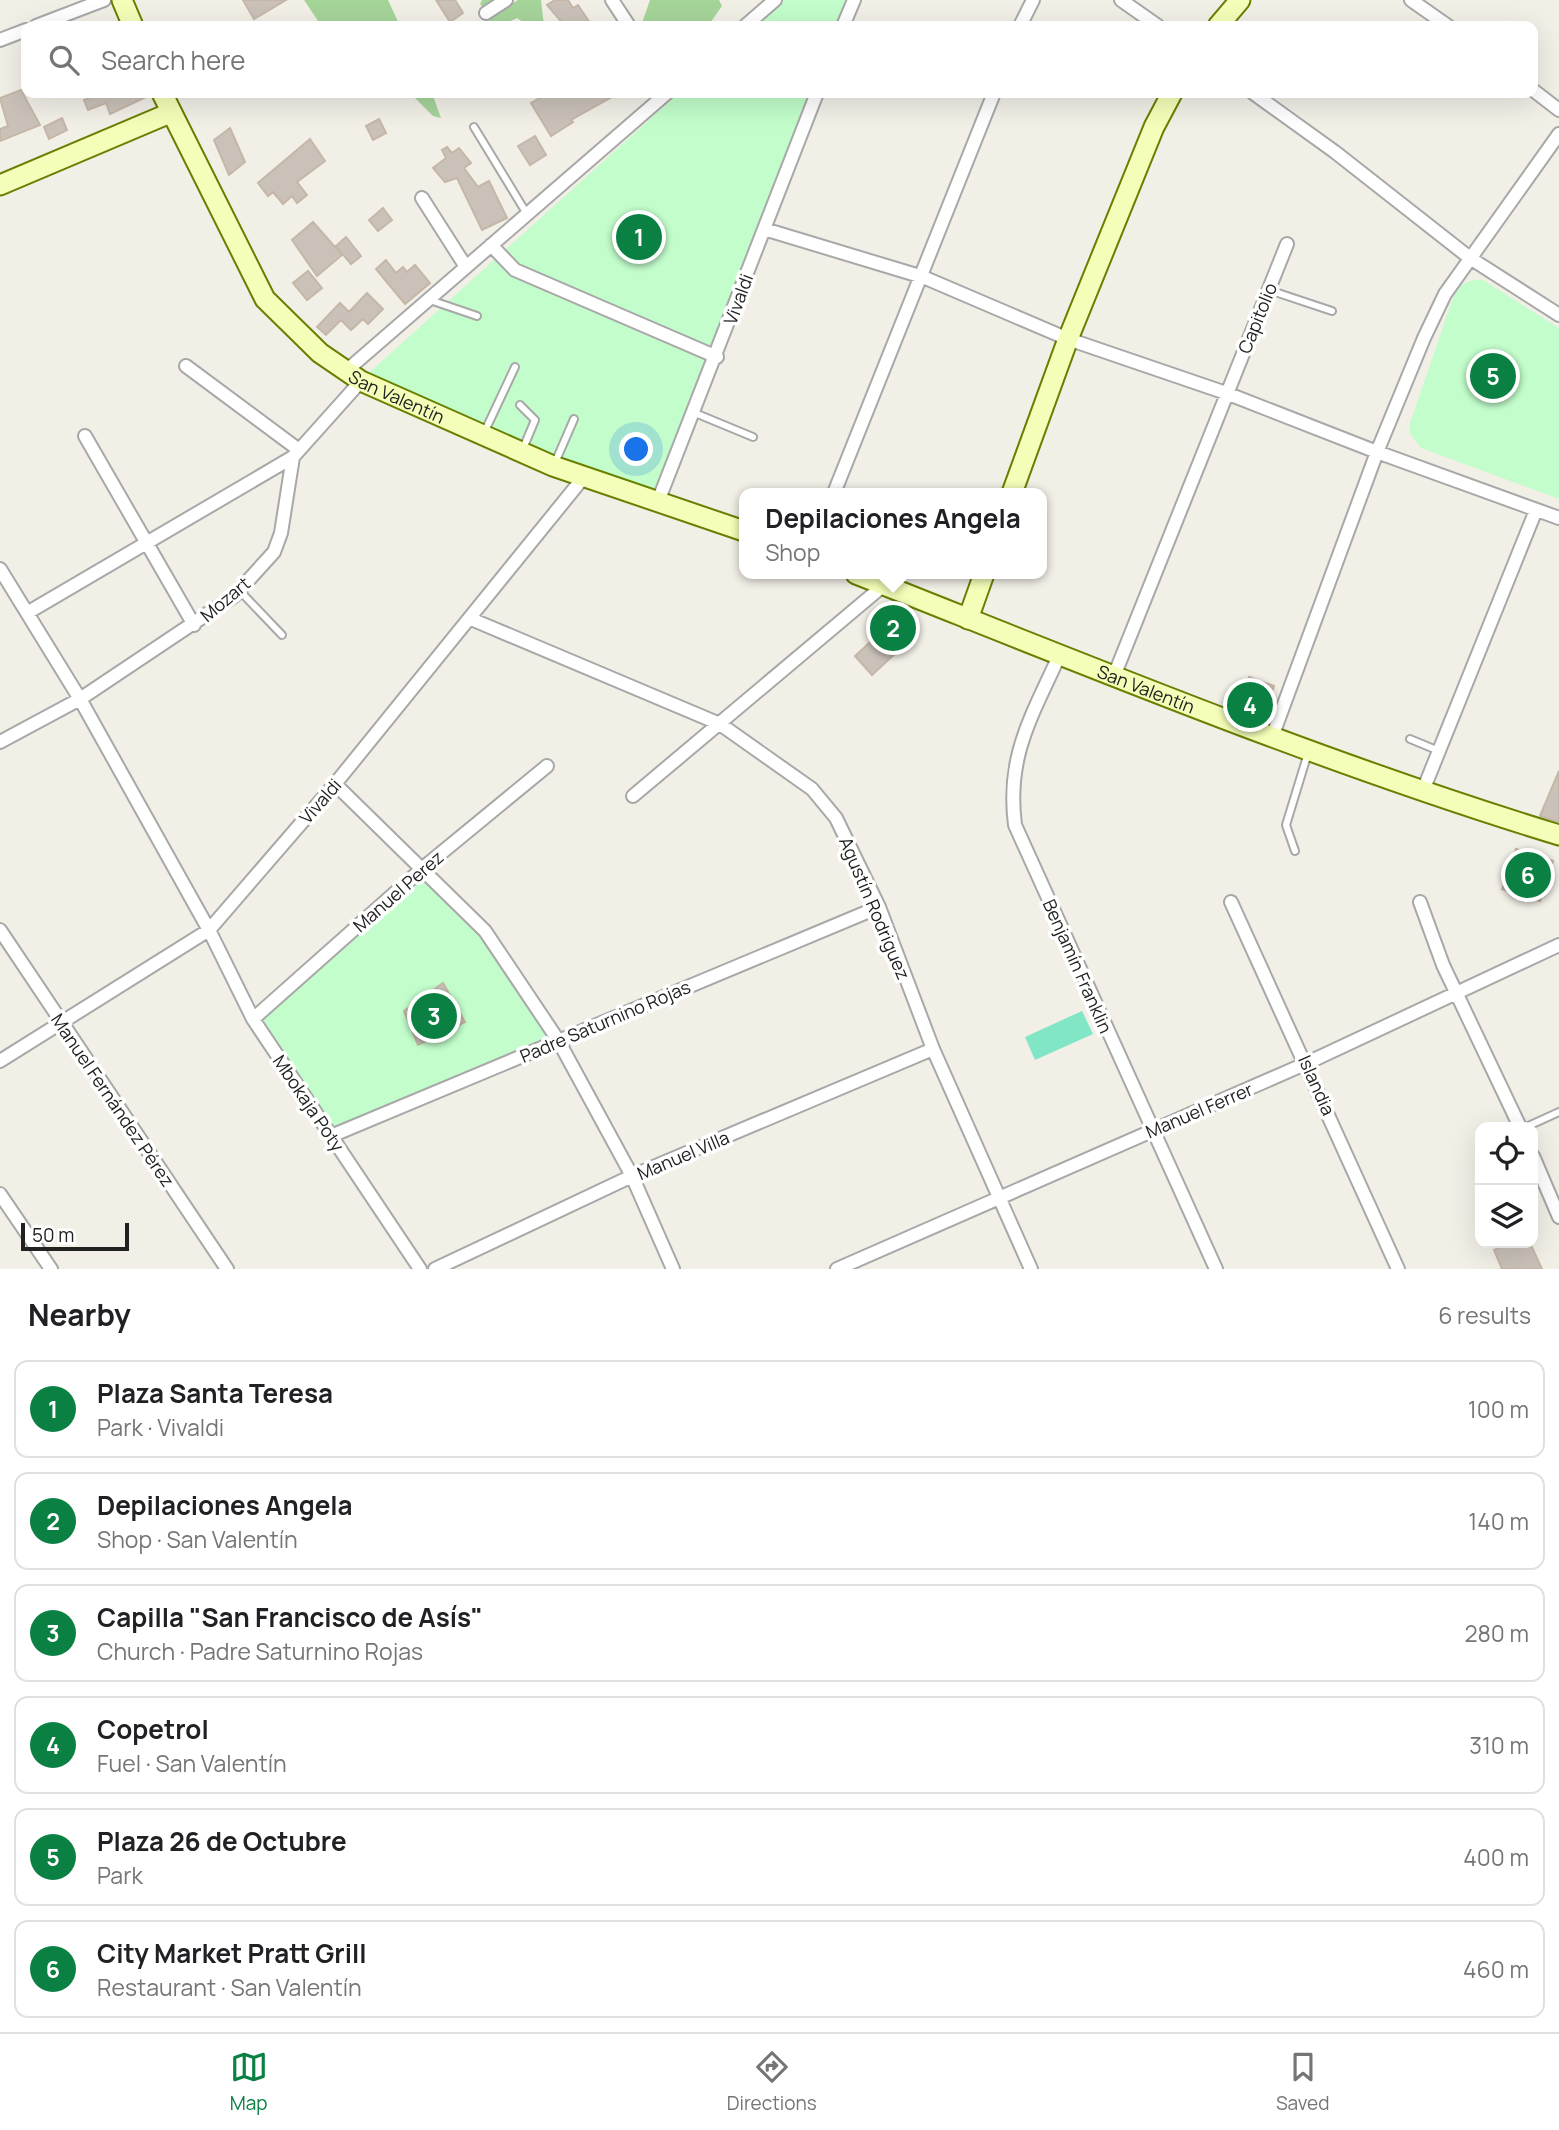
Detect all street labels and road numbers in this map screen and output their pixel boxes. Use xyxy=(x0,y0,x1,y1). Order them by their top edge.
street label: Vivaldi xyxy=(718,270,758,328)
street label: Capitolio xyxy=(1232,279,1282,357)
street label: San Valentín xyxy=(344,364,448,429)
street label: Mozart xyxy=(195,571,255,627)
street label: San Valentín xyxy=(1094,659,1198,719)
street label: Vivaldi xyxy=(294,773,346,829)
street label: Agustín Rodriguez xyxy=(834,833,916,983)
street label: Manuel Perez xyxy=(348,845,448,937)
street label: Benjamín Franklin xyxy=(1038,895,1118,1037)
street label: Padre Saturnino Rojas xyxy=(516,974,694,1068)
street label: Manuel Fernández Pérez xyxy=(46,1009,180,1191)
street label: Mbokaja Poty xyxy=(268,1050,350,1156)
street label: Islandia xyxy=(1293,1051,1341,1119)
street label: Manuel Ferrer xyxy=(1142,1076,1257,1143)
street label: Manuel Villa xyxy=(633,1125,733,1185)

